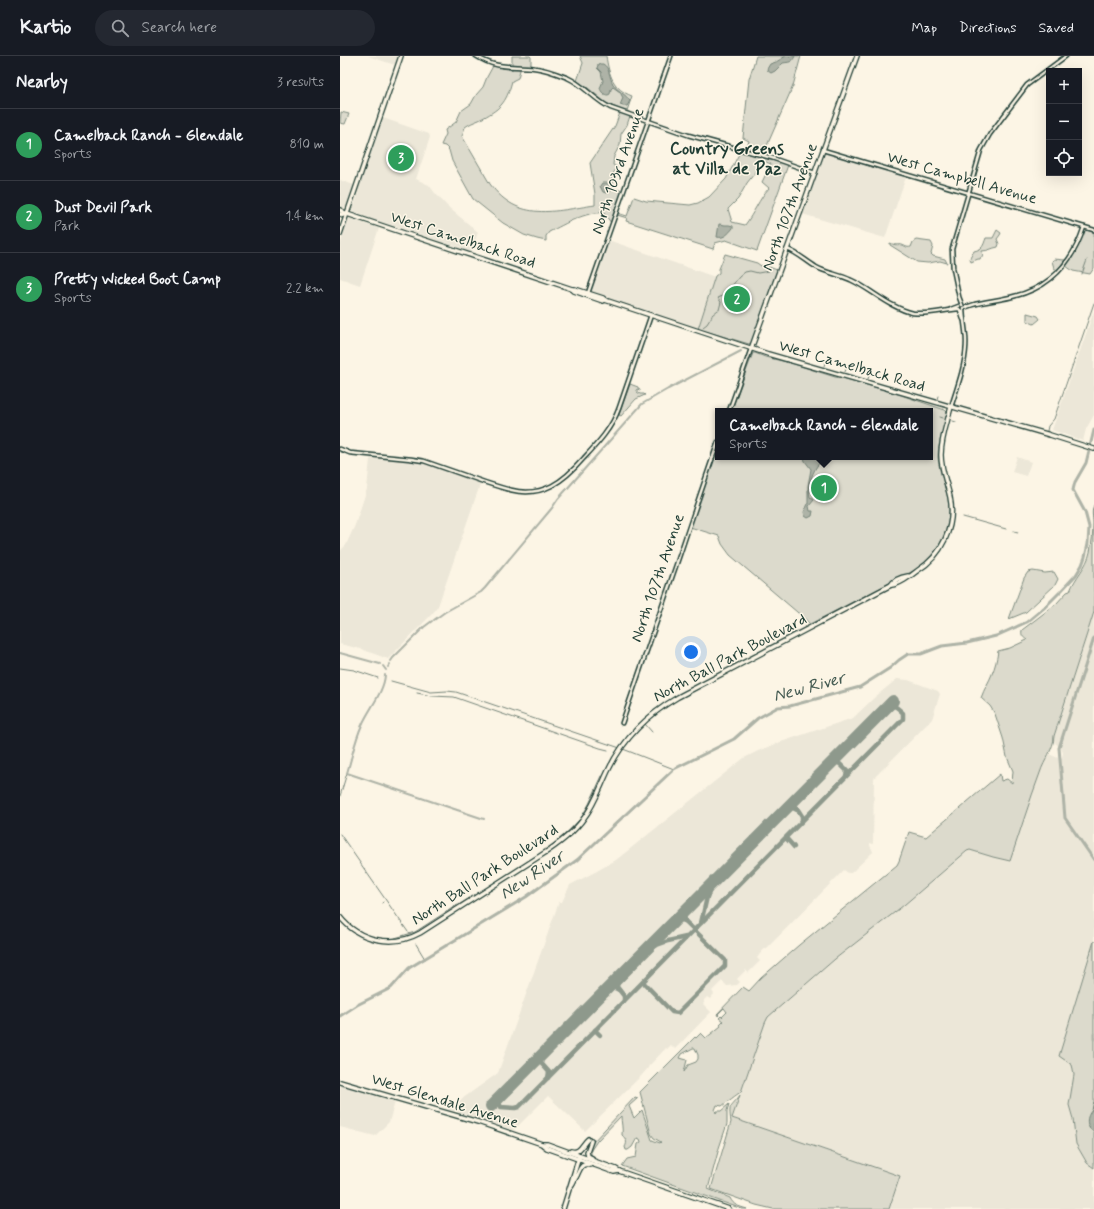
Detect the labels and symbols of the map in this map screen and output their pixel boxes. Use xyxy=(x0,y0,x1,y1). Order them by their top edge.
street label: North 103rd Avenue xyxy=(587,105,649,237)
district label: Country Greens at Villa de Paz xyxy=(670,138,784,180)
street label: North 107th Avenue xyxy=(757,140,823,274)
pin: 3 xyxy=(388,143,414,173)
street label: West Campbell Avenue xyxy=(885,147,1040,209)
street label: West Camelback Road xyxy=(388,207,538,273)
pin: 2 xyxy=(724,284,750,314)
street label: West Camelback Road xyxy=(776,335,928,397)
pin: 1 xyxy=(811,473,837,503)
street label: North 107th Avenue xyxy=(626,511,690,645)
street label: North Ball Park Boulevard xyxy=(650,609,810,707)
your location xyxy=(681,642,701,662)
water label: New River xyxy=(771,666,850,707)
street label: North Ball Park Boulevard xyxy=(408,820,562,930)
water label: New River xyxy=(496,844,571,905)
street label: West Glendale Avenue xyxy=(369,1069,521,1133)

